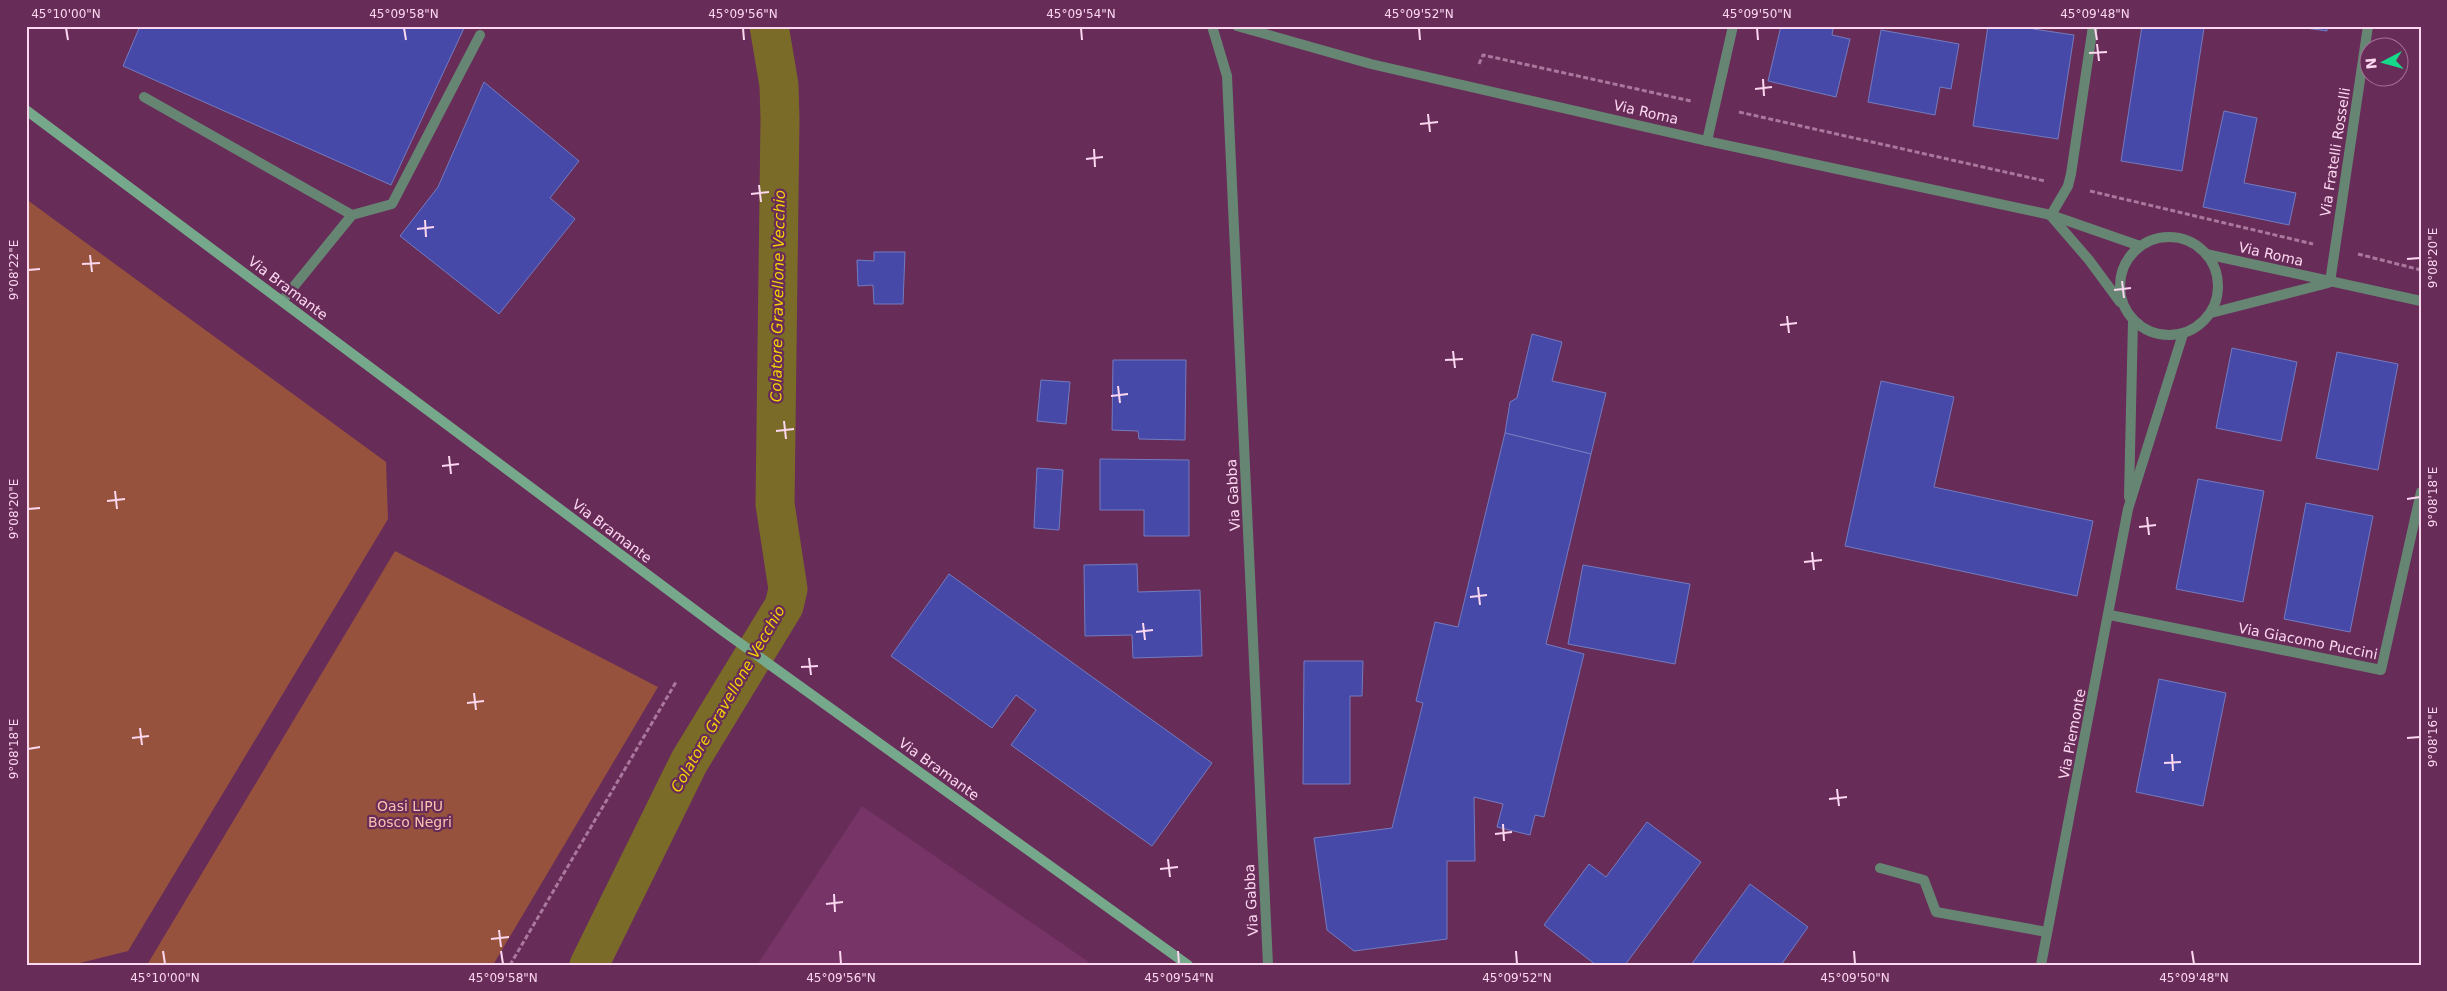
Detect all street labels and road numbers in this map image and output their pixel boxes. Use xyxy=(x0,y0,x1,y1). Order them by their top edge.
street label: Via Fratelli Rosselli xyxy=(2317,86,2353,218)
street label: Via Roma xyxy=(1612,97,1680,127)
street label: Via Roma xyxy=(2237,239,2305,269)
street label: Via Bramante xyxy=(245,253,331,323)
street label: Via Gabba xyxy=(1223,459,1243,531)
street label: Via Bramante xyxy=(569,496,655,566)
street label: Via Giacomo Puccini xyxy=(2237,620,2379,662)
street label: Via Piemonte xyxy=(2055,687,2089,781)
street label: Via Bramante xyxy=(896,735,982,803)
street label: Via Gabba xyxy=(1241,864,1261,936)

